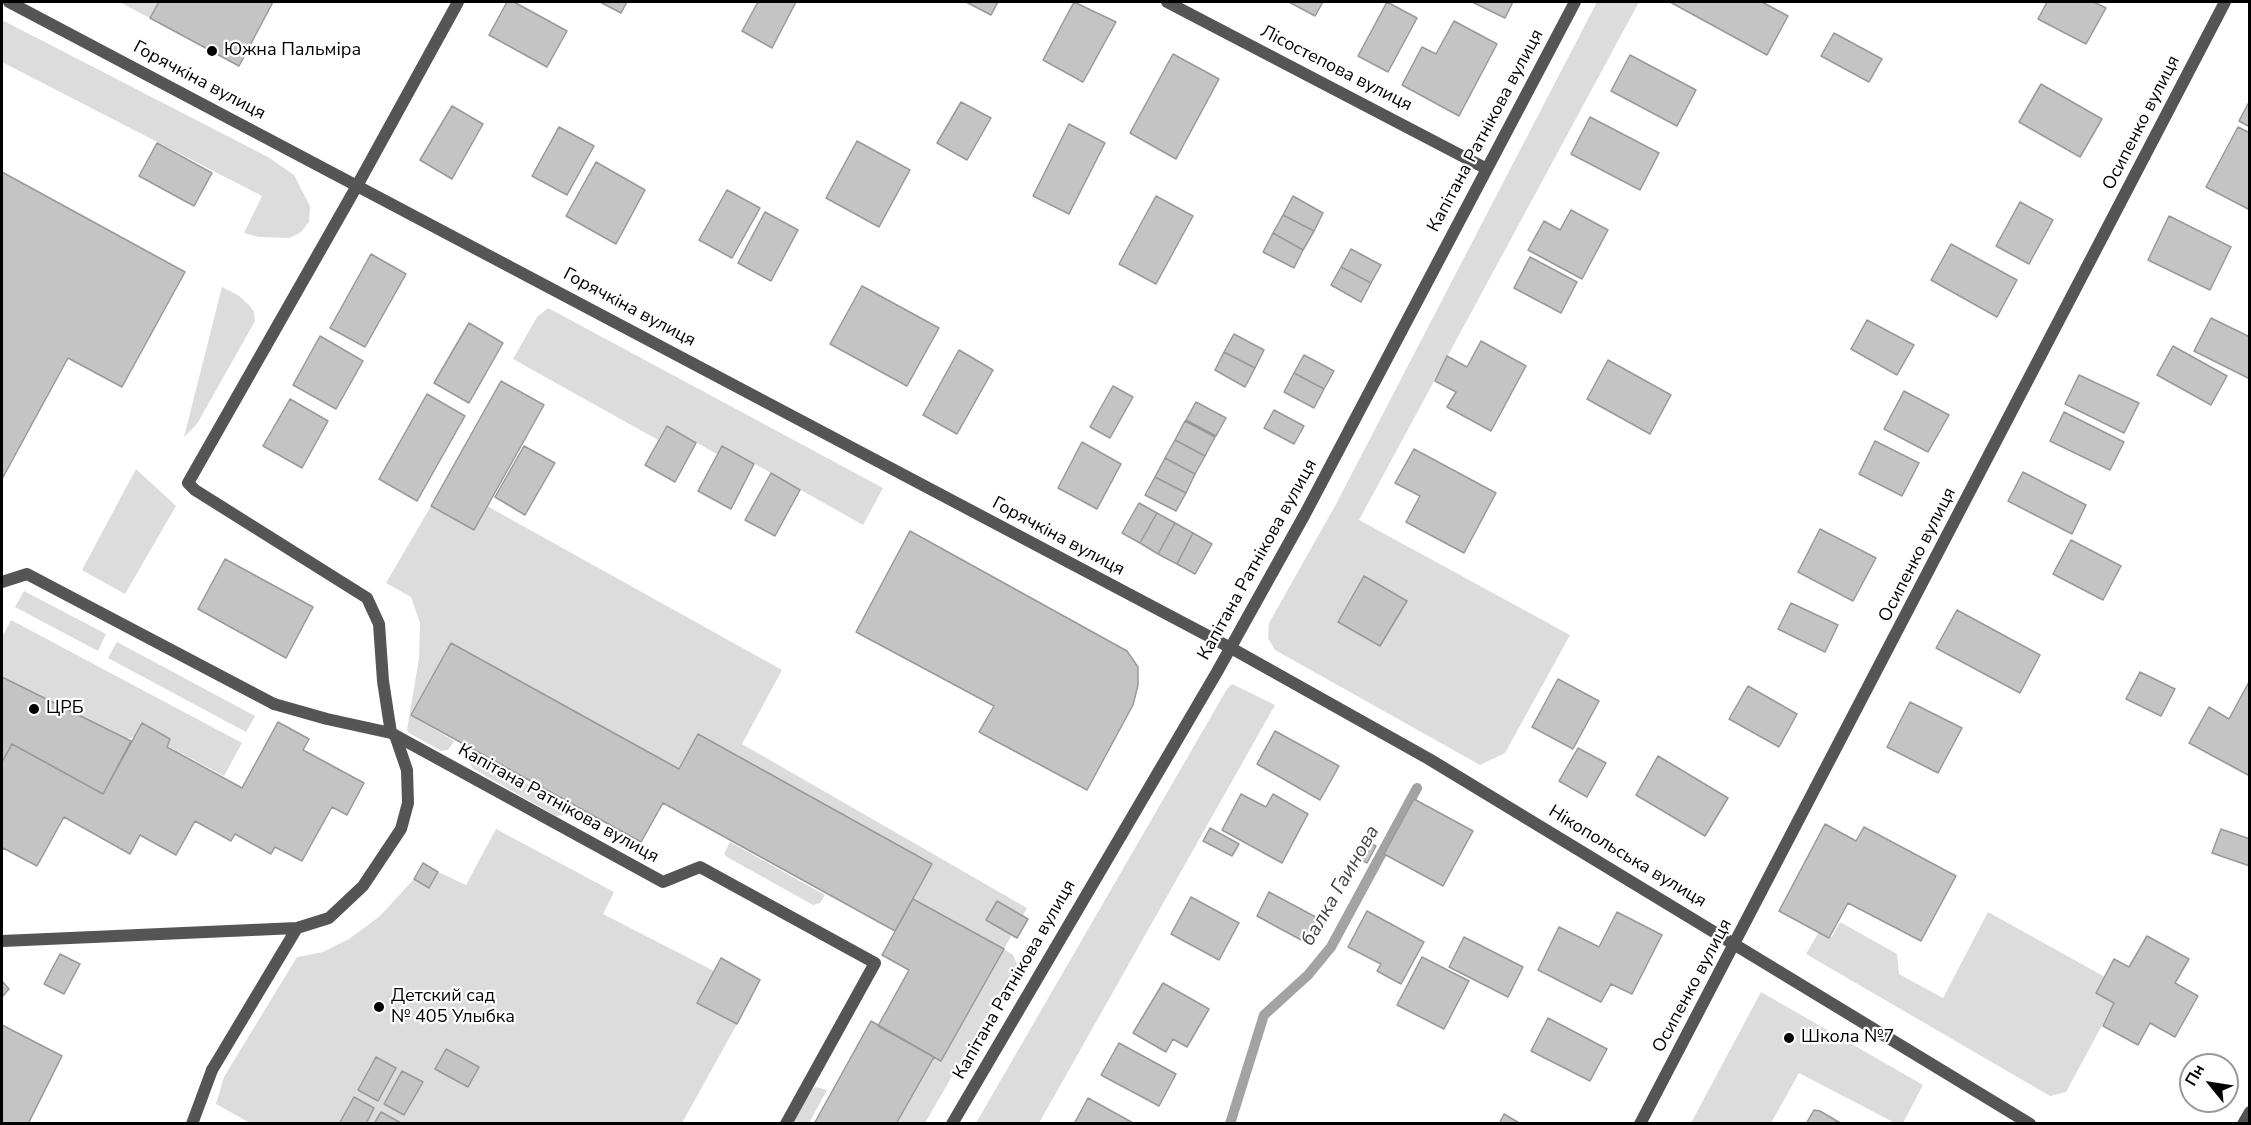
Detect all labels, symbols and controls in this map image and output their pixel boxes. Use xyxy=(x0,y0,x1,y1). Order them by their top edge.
street label: Лісостепова вулиця xyxy=(1256,21,1416,117)
street label: Капітана Ратнікова вулиця xyxy=(1423,26,1549,236)
street label: Горячкіна вулиця xyxy=(129,37,269,125)
place label: Южна Пальміра xyxy=(224,40,361,62)
marker: Южна Пальміра xyxy=(205,44,219,58)
street label: Осипенко вулиця xyxy=(2099,52,2185,194)
street label: Горячкіна вулиця xyxy=(559,264,699,352)
street label: Капітана Ратнікова вулиця xyxy=(1194,456,1322,664)
street label: Осипенко вулиця xyxy=(1875,484,1961,626)
street label: Горячкіна вулиця xyxy=(988,493,1128,581)
place label: ЦРБ xyxy=(46,698,84,720)
marker: ЦРБ xyxy=(27,702,41,716)
street label: Капітана Ратнікова вулиця xyxy=(454,740,662,868)
street label: Нікопольська вулиця xyxy=(1544,801,1710,913)
water label: балка Гаинова xyxy=(1297,821,1385,951)
street label: Капітана Ратнікова вулиця xyxy=(949,877,1081,1083)
street label: Осипенко вулиця xyxy=(1649,916,1737,1056)
place label: Детский сад № 405 Улыбка xyxy=(391,986,515,1028)
marker: Детский сад № 405 Улыбка xyxy=(372,1000,386,1014)
place label: Школа №7 xyxy=(1801,1027,1894,1049)
marker: Школа №7 xyxy=(1782,1031,1796,1045)
north arrow xyxy=(2179,1053,2239,1113)
text: Пн xyxy=(2180,1060,2210,1090)

